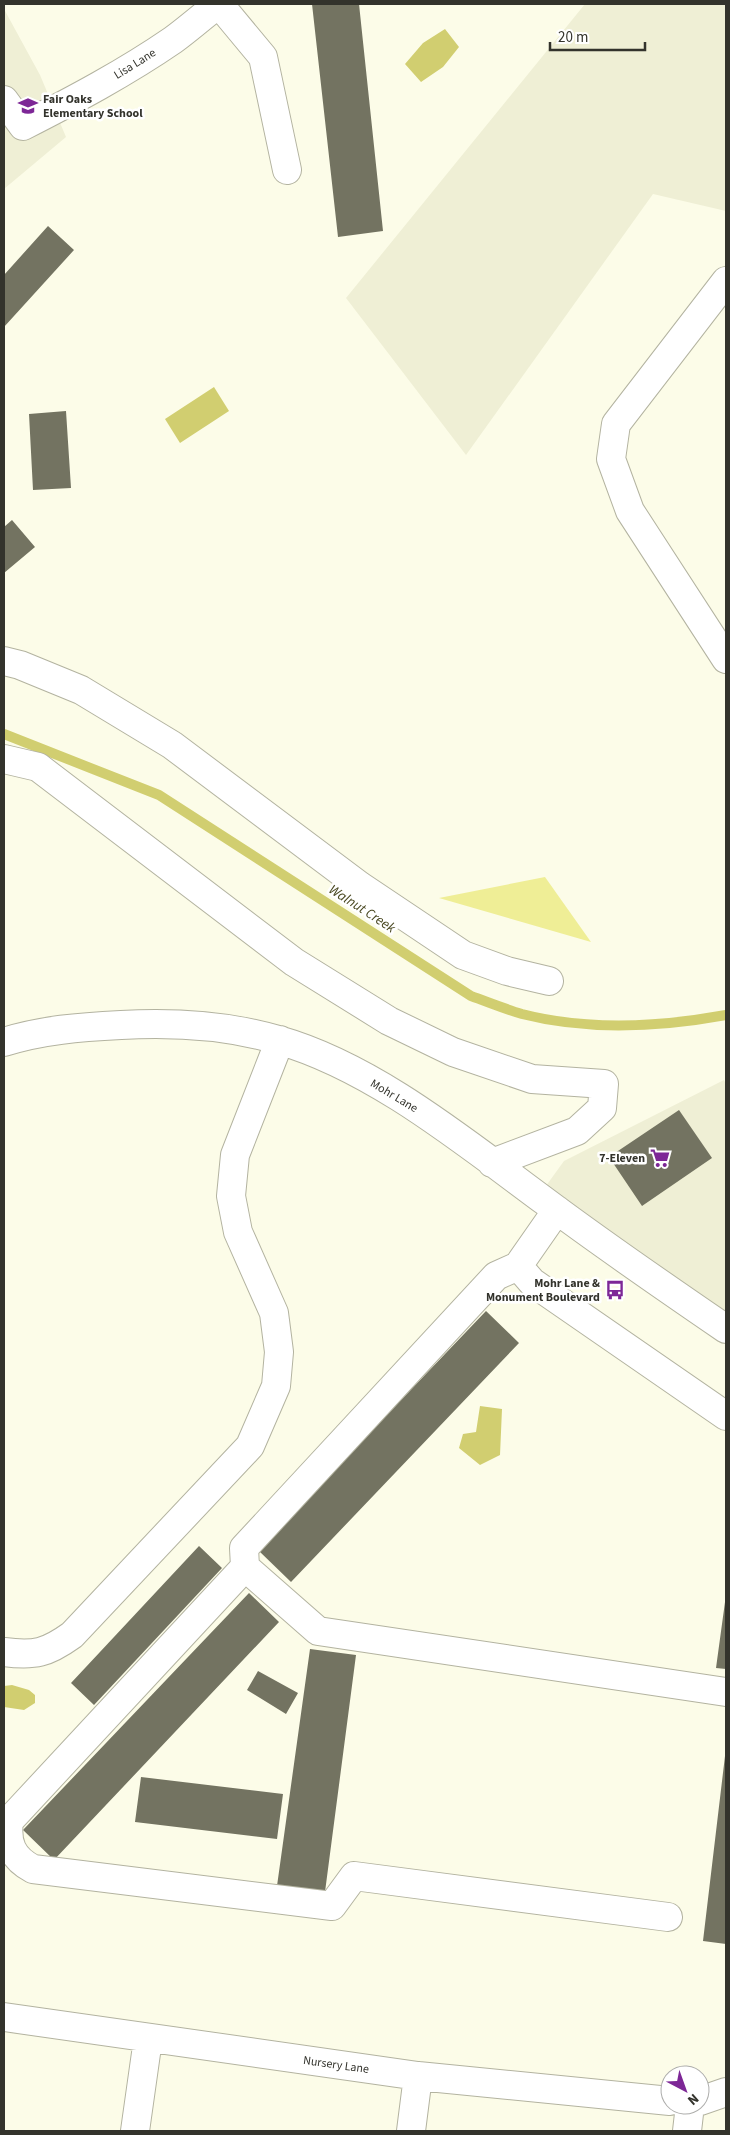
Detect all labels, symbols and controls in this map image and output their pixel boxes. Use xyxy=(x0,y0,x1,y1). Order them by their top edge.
scale bar xyxy=(550,20,645,52)
text: 20 m xyxy=(558,27,588,48)
street label: Lisa Lane xyxy=(111,44,159,84)
place label: Fair Oaks Elementary School xyxy=(43,91,143,122)
school or university icon: Fair Oaks Elementary School xyxy=(17,95,39,117)
water label: Walnut Creek xyxy=(325,880,400,938)
street label: Mohr Lane xyxy=(367,1075,421,1117)
supermarket icon: 7-Eleven xyxy=(649,1147,671,1169)
place label: 7-Eleven xyxy=(599,1150,645,1167)
place label: Mohr Lane & Monument Boulevard xyxy=(486,1275,600,1306)
bus stop icon: Mohr Lane & Monument Boulevard xyxy=(604,1279,626,1301)
street label: Nursery Lane xyxy=(302,2052,370,2078)
north arrow xyxy=(660,2065,710,2115)
text: N xyxy=(683,2088,703,2110)

